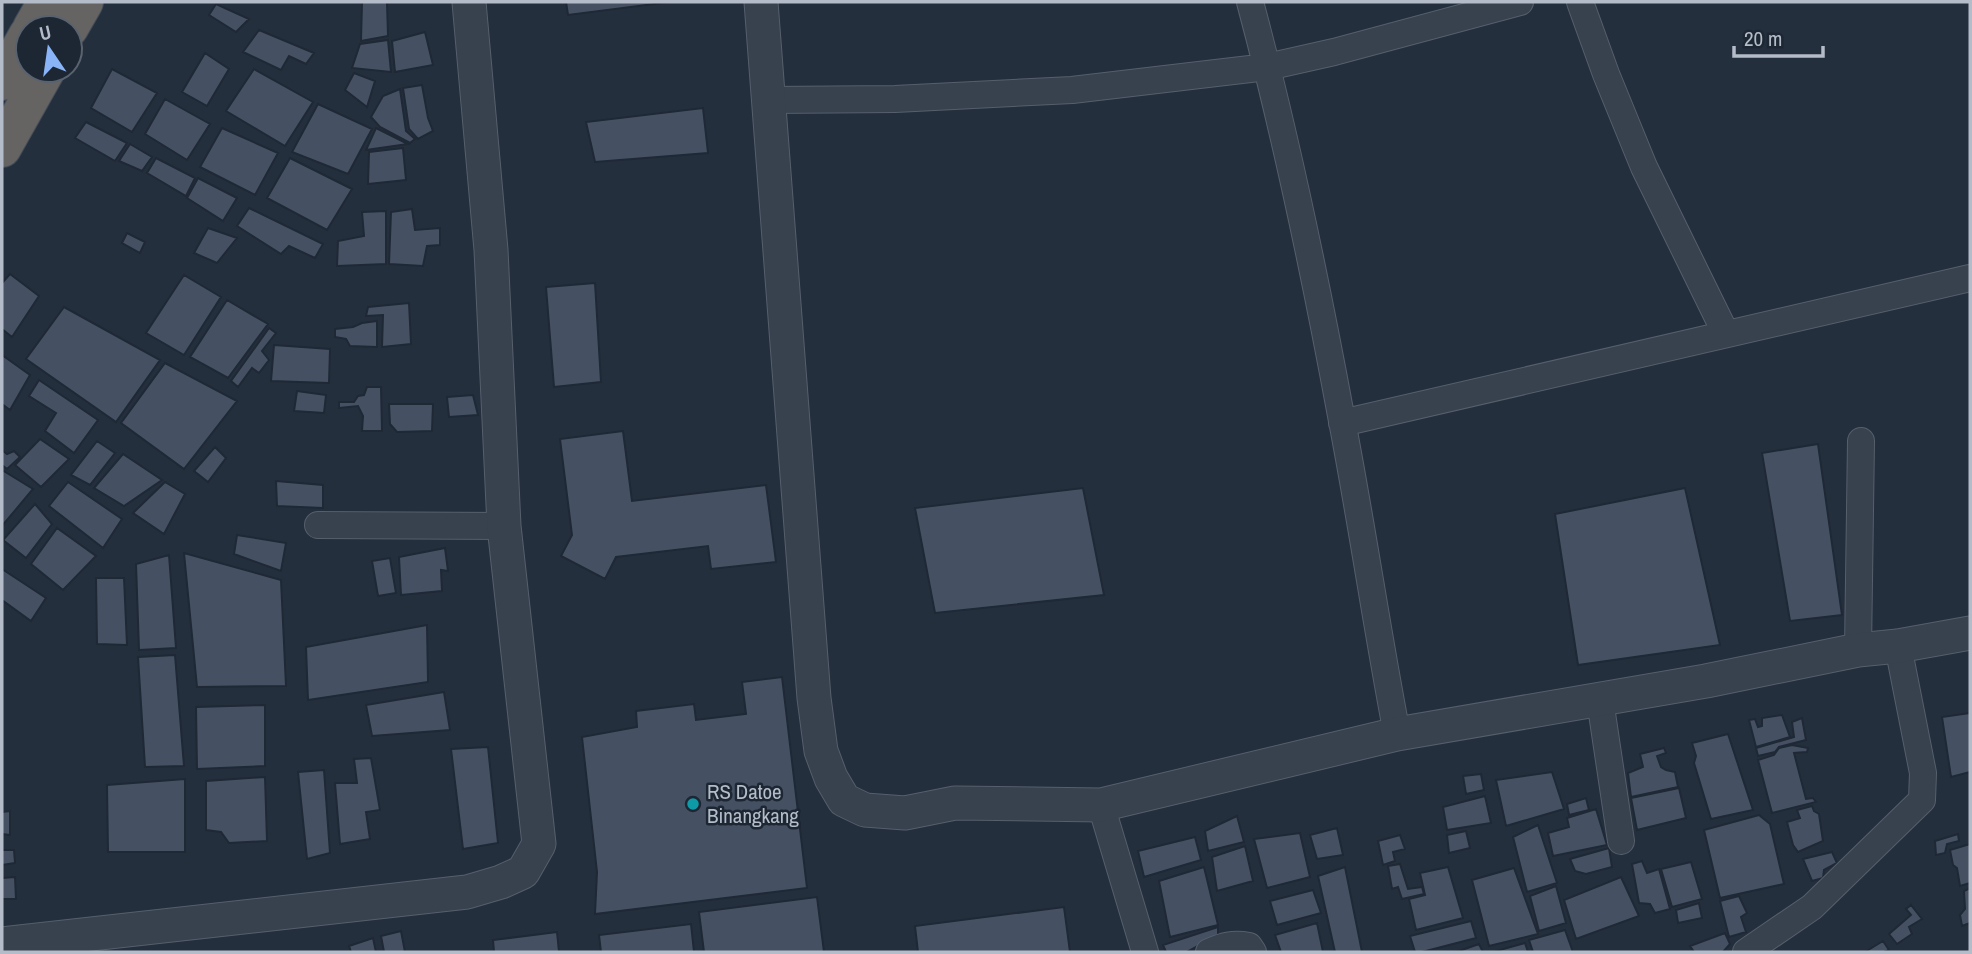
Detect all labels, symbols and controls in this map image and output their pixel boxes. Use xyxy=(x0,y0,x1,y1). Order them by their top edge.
north arrow xyxy=(14,14,84,84)
scale bar xyxy=(1734,14,1823,58)
text: U xyxy=(37,19,54,46)
text: 20 m xyxy=(1744,24,1782,53)
place label: RS Datoe Binangkang xyxy=(707,777,799,830)
marker: RS Datoe Binangkang xyxy=(685,796,701,812)

